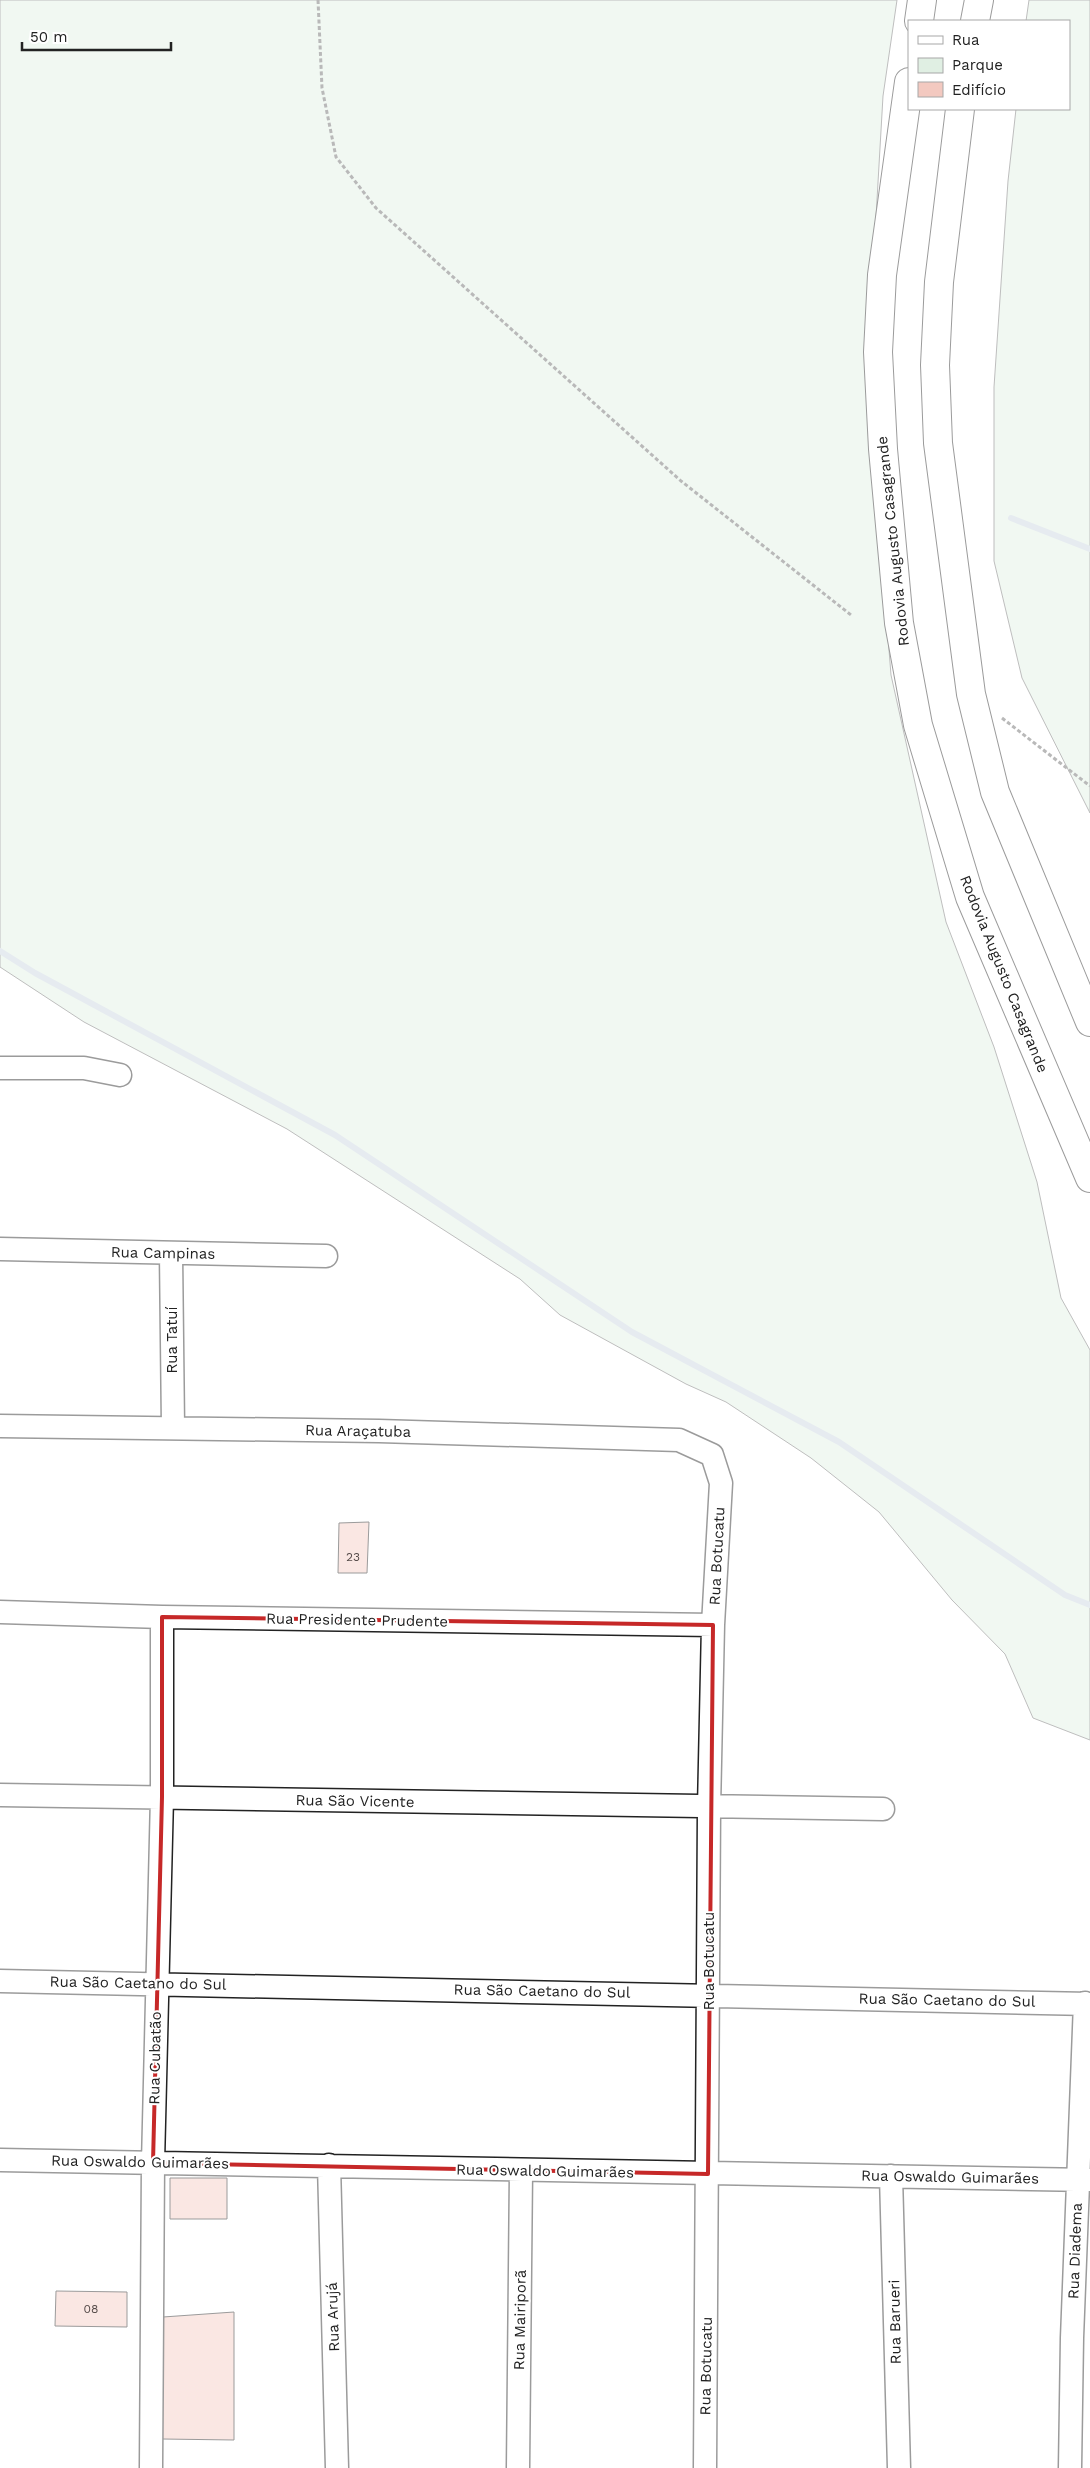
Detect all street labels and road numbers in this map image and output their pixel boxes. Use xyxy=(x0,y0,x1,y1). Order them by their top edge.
street label: Rodovia Augusto Casagrande xyxy=(873,435,913,647)
street label: Rodovia Augusto Casagrande xyxy=(956,873,1052,1075)
street label: Rua Campinas xyxy=(111,1243,215,1263)
street label: Rua Tatuí xyxy=(163,1306,181,1374)
street label: Rua Araçatuba xyxy=(305,1421,412,1441)
street label: Rua Botucatu xyxy=(705,1506,729,1606)
street label: Rua Presidente Prudente xyxy=(266,1609,448,1631)
street label: Rua São Vicente xyxy=(295,1791,415,1811)
street label: Rua Botucatu xyxy=(700,1912,718,2010)
street label: Rua São Caetano do Sul xyxy=(50,1972,227,1994)
street label: Rua São Caetano do Sul xyxy=(454,1980,631,2002)
street label: Rua São Caetano do Sul xyxy=(859,1989,1036,2011)
street label: Rua Cubatão xyxy=(145,2011,165,2105)
street label: Rua Oswaldo Guimarães xyxy=(51,2151,229,2173)
street label: Rua Oswaldo Guimarães xyxy=(456,2160,634,2182)
street label: Rua Oswaldo Guimarães xyxy=(861,2166,1039,2188)
street label: Rua Diadema xyxy=(1064,2202,1086,2299)
street label: Rua Mairiporã xyxy=(510,2269,530,2370)
street label: Rua Barueri xyxy=(885,2279,905,2365)
street label: Rua Arujá xyxy=(323,2281,343,2352)
street label: Rua Botucatu xyxy=(696,2317,716,2415)

